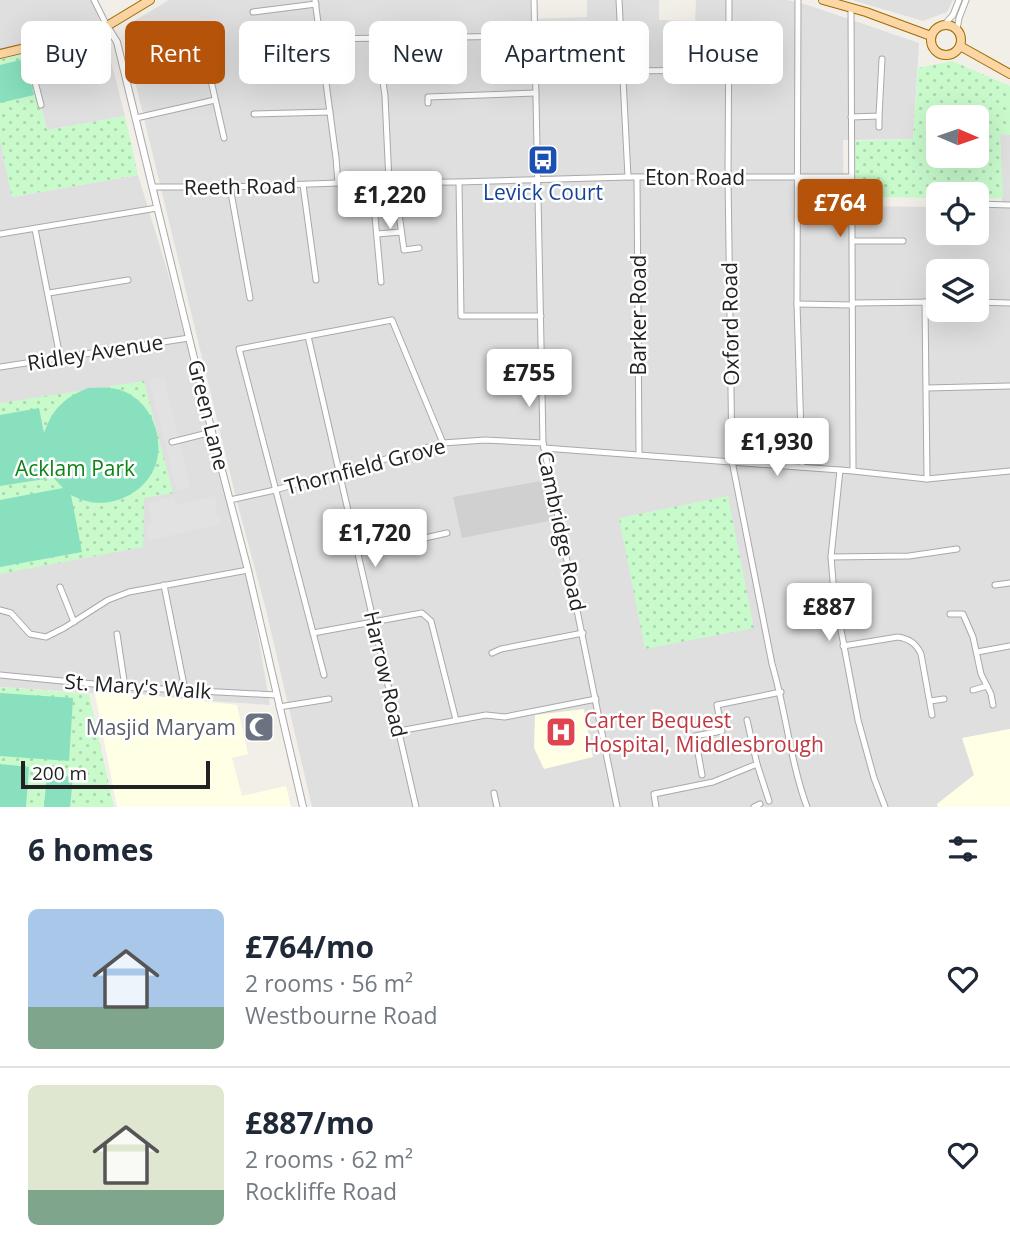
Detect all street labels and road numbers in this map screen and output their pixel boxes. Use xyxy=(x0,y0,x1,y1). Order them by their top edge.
street label: Eton Road xyxy=(645,163,745,191)
street label: Reeth Road xyxy=(184,171,296,201)
street label: Barker Road xyxy=(624,255,652,375)
street label: Oxford Road xyxy=(715,262,745,386)
street label: Ridley Avenue xyxy=(25,327,165,377)
street label: Green Lane xyxy=(182,357,236,473)
street label: Thornfield Grove xyxy=(282,431,448,501)
street label: Cambridge Road xyxy=(531,449,593,613)
street label: Harrow Road xyxy=(358,608,414,740)
street label: St. Mary's Walk xyxy=(64,667,212,705)

